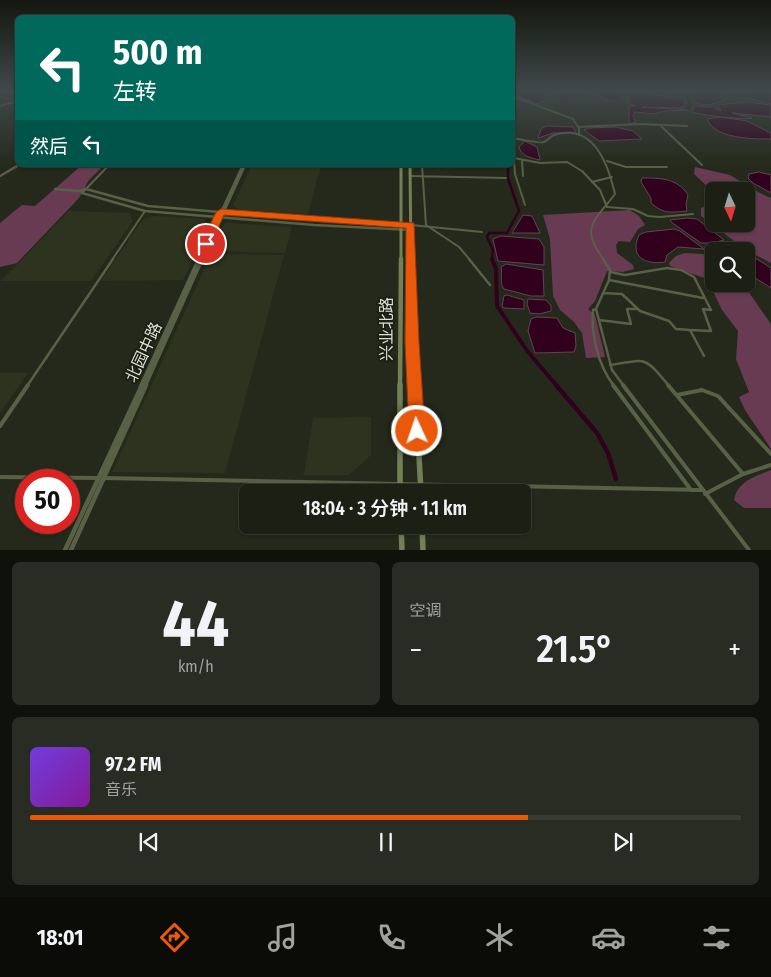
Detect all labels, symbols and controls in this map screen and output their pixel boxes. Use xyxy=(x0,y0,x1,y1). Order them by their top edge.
text: 500 m xyxy=(113,31,202,73)
icon: left xyxy=(30,35,95,100)
text: 左转 xyxy=(113,78,157,105)
icon: left xyxy=(78,130,106,158)
text: 然后 xyxy=(30,135,68,158)
north arrow xyxy=(705,182,755,232)
map controls xyxy=(705,182,755,292)
pin xyxy=(185,223,227,265)
icon: arrive xyxy=(192,230,220,258)
button: search xyxy=(705,242,755,292)
street label: 兴业北路 xyxy=(377,297,396,361)
street label: 北园中路 xyxy=(121,319,166,385)
position arrow xyxy=(390,404,442,456)
speed limit sign: 50 xyxy=(15,469,80,534)
text: 18:04 · 3 分钟 · 1.1 km xyxy=(303,497,467,520)
text: 44 xyxy=(162,585,229,663)
text: 空调 xyxy=(410,601,442,620)
text: 21.5° xyxy=(537,626,614,672)
text: − xyxy=(410,633,422,666)
text: + xyxy=(728,633,741,666)
text: km/h xyxy=(178,657,214,676)
text: 97.2 FM xyxy=(105,753,161,776)
text: 音乐 xyxy=(105,780,137,799)
icon: previous xyxy=(135,828,163,856)
icon: pause xyxy=(372,828,400,856)
icon: next xyxy=(609,828,637,856)
icon: directions xyxy=(157,920,192,955)
icon: music xyxy=(265,920,300,955)
icon: phone xyxy=(374,920,409,955)
icon: climate xyxy=(482,920,517,955)
icon: car xyxy=(591,920,626,955)
icon: filters xyxy=(699,920,734,955)
text: 18:01 xyxy=(37,924,84,951)

